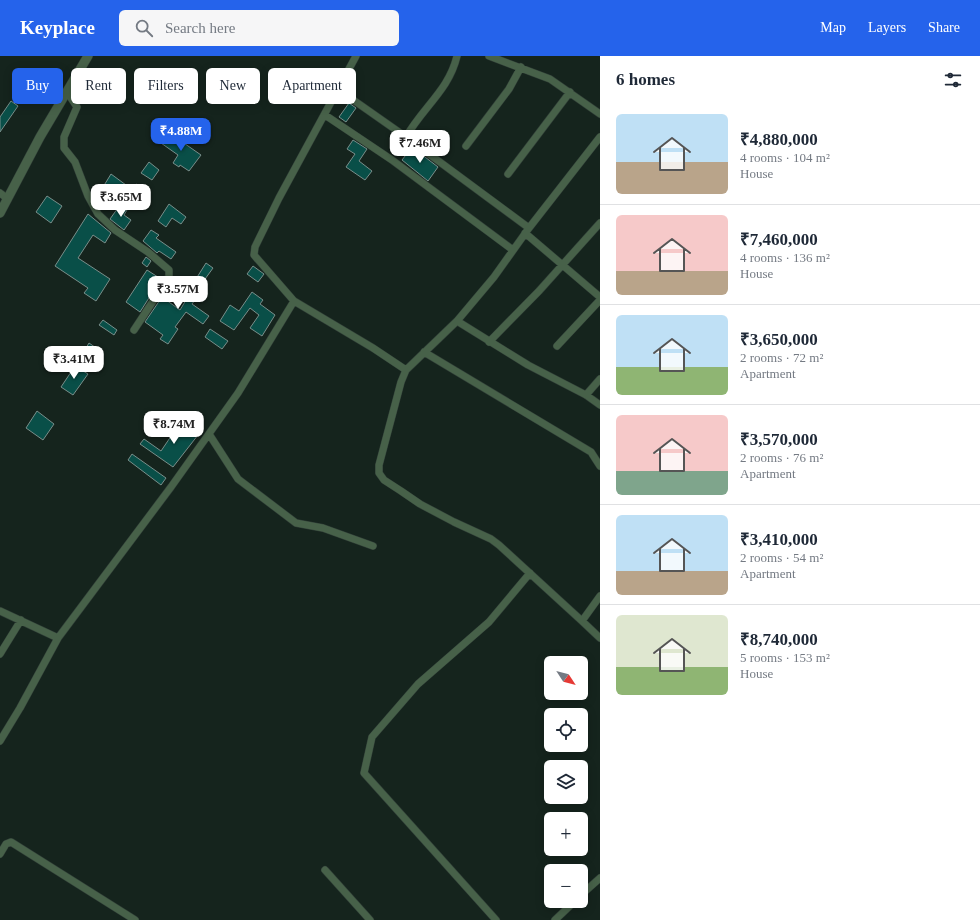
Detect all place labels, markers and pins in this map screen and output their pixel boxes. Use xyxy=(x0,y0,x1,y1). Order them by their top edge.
pin: ₹4.88M xyxy=(148,118,214,152)
pin: ₹7.46M xyxy=(387,130,453,164)
pin: ₹3.65M xyxy=(88,184,154,218)
pin: ₹3.57M xyxy=(145,276,211,310)
pin: ₹3.41M xyxy=(41,346,107,380)
pin: ₹8.74M xyxy=(141,411,207,445)

